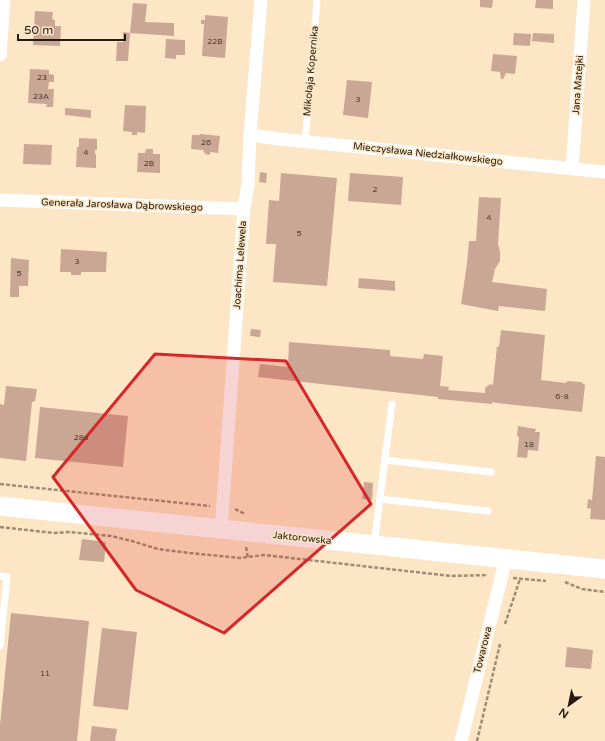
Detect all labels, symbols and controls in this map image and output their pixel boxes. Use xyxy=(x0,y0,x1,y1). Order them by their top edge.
scale bar xyxy=(18,16,125,42)
text: 50 m xyxy=(24,23,53,37)
street label: Mikołaja Kopernika xyxy=(301,25,321,117)
house number: 22B xyxy=(207,37,223,46)
street label: Jana Matejki xyxy=(570,55,586,115)
house number: 23 xyxy=(37,73,47,82)
house number: 23A xyxy=(33,92,49,101)
house number: 3 xyxy=(355,95,361,104)
house number: 26 xyxy=(201,138,211,147)
street label: Mieczysława Niedziałkowskiego xyxy=(353,140,503,168)
house number: 4 xyxy=(83,148,89,157)
house number: 2B xyxy=(144,159,155,168)
house number: 2 xyxy=(372,185,378,194)
street label: Generała Jarosława Dąbrowskiego xyxy=(41,196,203,214)
house number: 4 xyxy=(486,213,492,222)
street label: Joachima Lelewela xyxy=(231,220,249,310)
house number: 5 xyxy=(296,229,302,238)
house number: 3 xyxy=(74,257,80,266)
house number: 5 xyxy=(16,269,22,278)
house number: 6-8 xyxy=(555,392,569,401)
house number: 28a xyxy=(74,433,88,442)
house number: 18 xyxy=(524,440,534,449)
street label: Jaktorowska xyxy=(272,529,332,547)
street label: Towarowa xyxy=(471,625,495,675)
house number: 11 xyxy=(40,669,50,678)
north arrow xyxy=(549,685,589,725)
text: N xyxy=(557,705,571,721)

